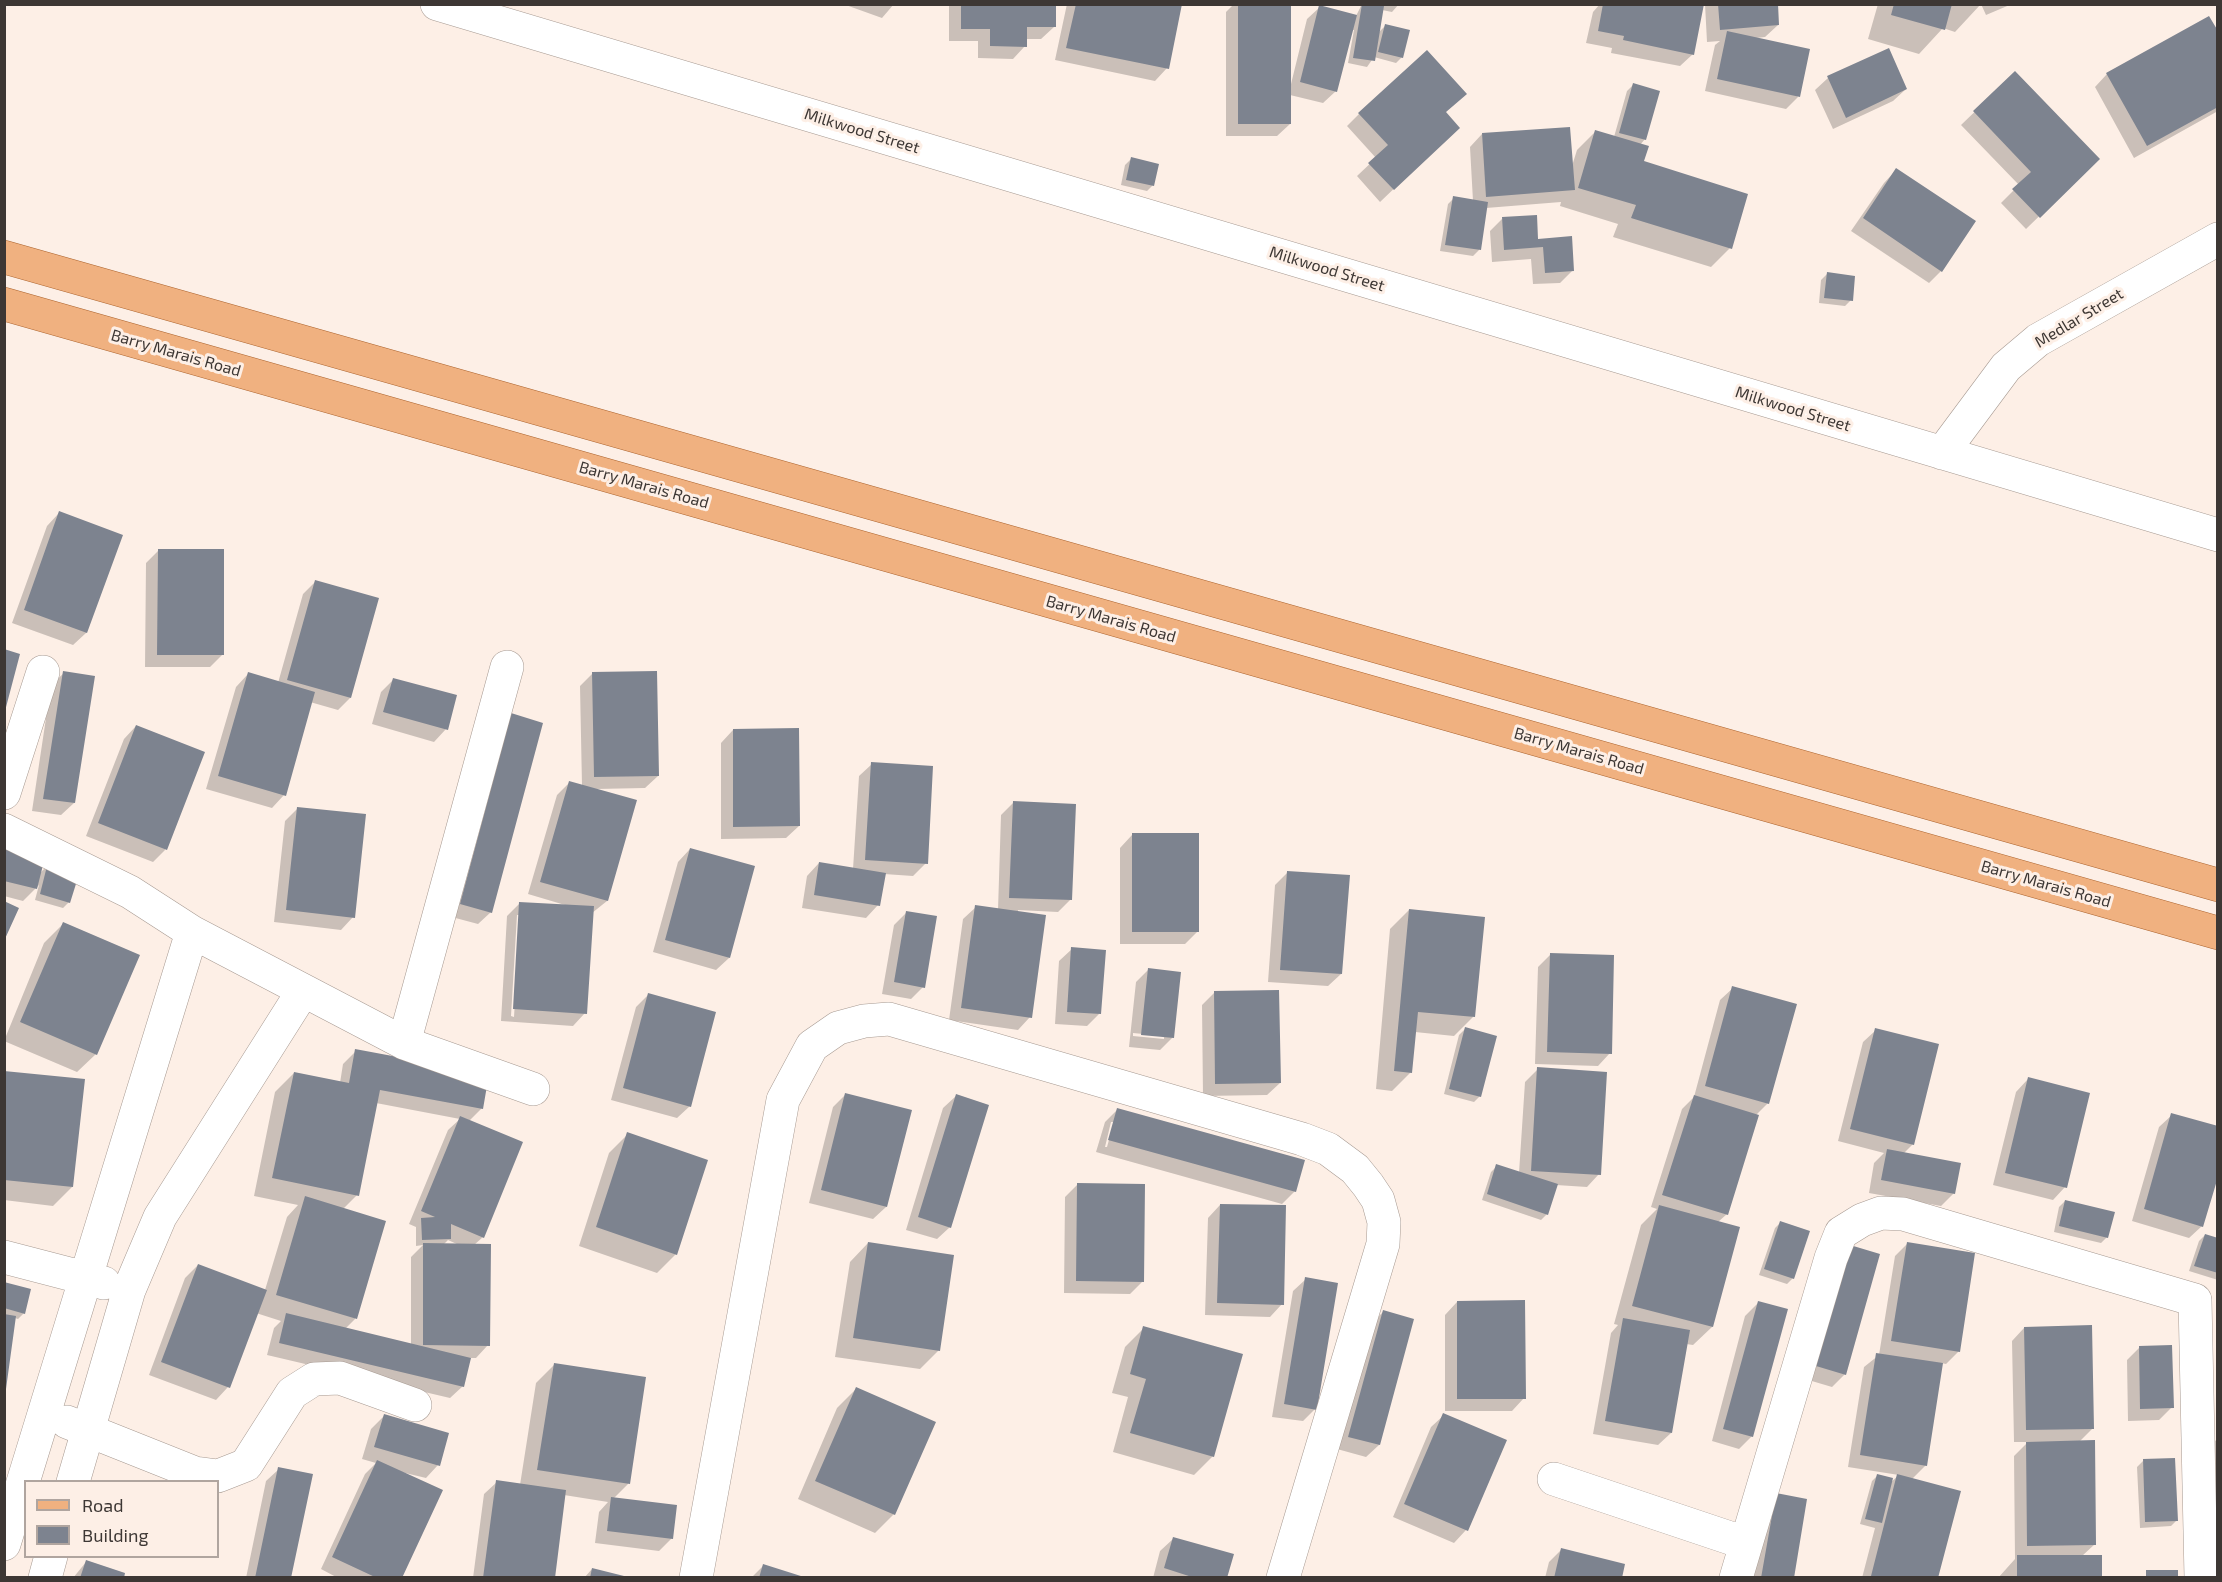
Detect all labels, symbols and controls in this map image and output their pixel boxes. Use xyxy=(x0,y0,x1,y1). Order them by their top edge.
street label: Milkwood Street xyxy=(802,104,922,158)
street label: Milkwood Street xyxy=(1267,242,1387,296)
street label: Medlar Street xyxy=(2031,284,2127,352)
street label: Barry Marais Road xyxy=(109,325,243,381)
street label: Milkwood Street xyxy=(1733,382,1853,436)
street label: Barry Marais Road xyxy=(577,457,711,513)
street label: Barry Marais Road xyxy=(1044,591,1178,647)
street label: Barry Marais Road xyxy=(1512,723,1646,779)
street label: Barry Marais Road xyxy=(1979,856,2113,912)
legend xyxy=(24,1480,219,1558)
text: Road xyxy=(82,1494,123,1516)
text: Building xyxy=(82,1524,149,1546)

